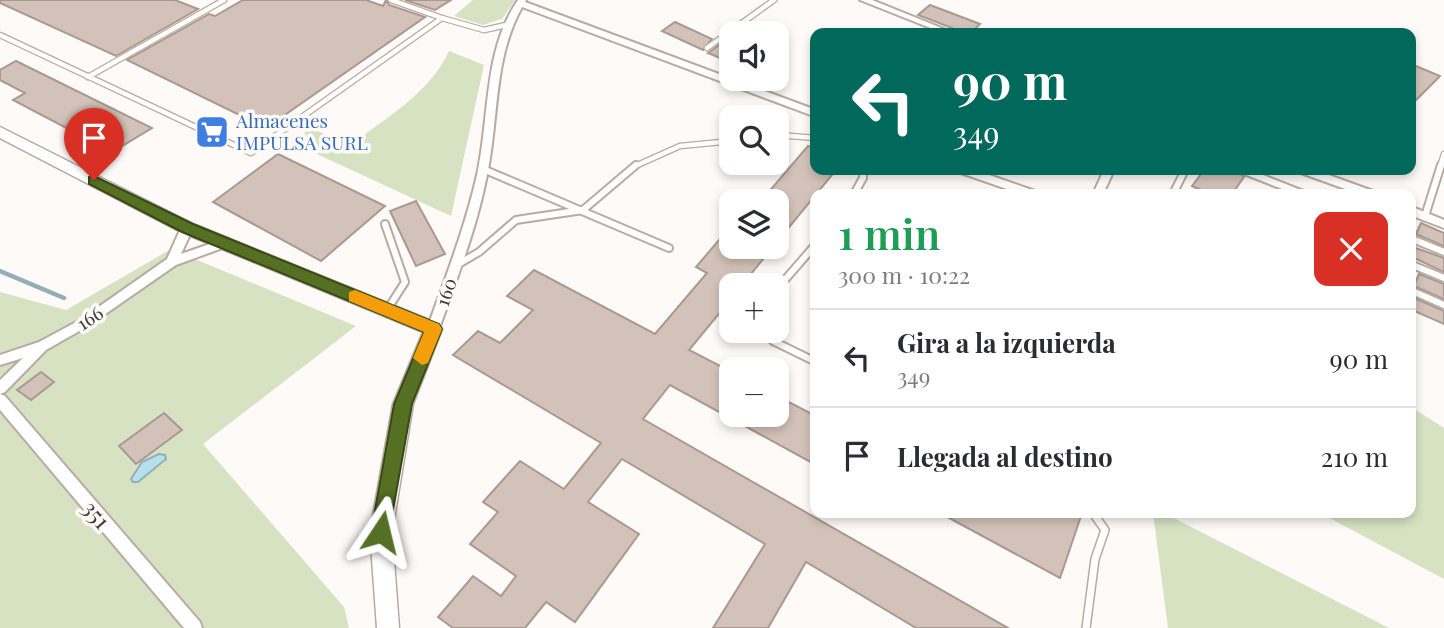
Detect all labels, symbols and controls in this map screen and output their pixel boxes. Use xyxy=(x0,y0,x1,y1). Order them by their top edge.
map controls xyxy=(719,21,789,427)
button: sound xyxy=(719,21,789,91)
text: 90 m xyxy=(953,47,1067,112)
icon: left xyxy=(838,56,929,147)
button: search xyxy=(719,105,789,175)
place label: Almacenes IMPULSA SURL xyxy=(235,107,368,155)
pin xyxy=(64,108,124,180)
text: 349 xyxy=(953,110,1000,153)
supermarket icon: Almacenes IMPULSA SURL xyxy=(193,113,231,151)
icon: arrive xyxy=(75,119,113,157)
button: layers xyxy=(719,189,789,259)
text: 1 min xyxy=(838,205,940,261)
button: close xyxy=(1314,212,1388,286)
text: 300 m · 10:22 xyxy=(838,259,970,290)
button: + xyxy=(719,273,789,343)
street label: 160 xyxy=(428,274,462,309)
street label: 166 xyxy=(71,299,108,335)
text: Gira a la izquierda xyxy=(897,325,1116,360)
icon: left xyxy=(838,339,876,377)
text: 90 m xyxy=(1330,341,1388,376)
button: − xyxy=(719,357,789,427)
text: 349 xyxy=(897,360,930,391)
icon: arrive xyxy=(838,437,876,475)
text: Llegada al destino xyxy=(897,439,1113,474)
text: 210 m xyxy=(1321,439,1388,474)
street label: 351 xyxy=(76,493,118,535)
position arrow xyxy=(344,495,418,569)

